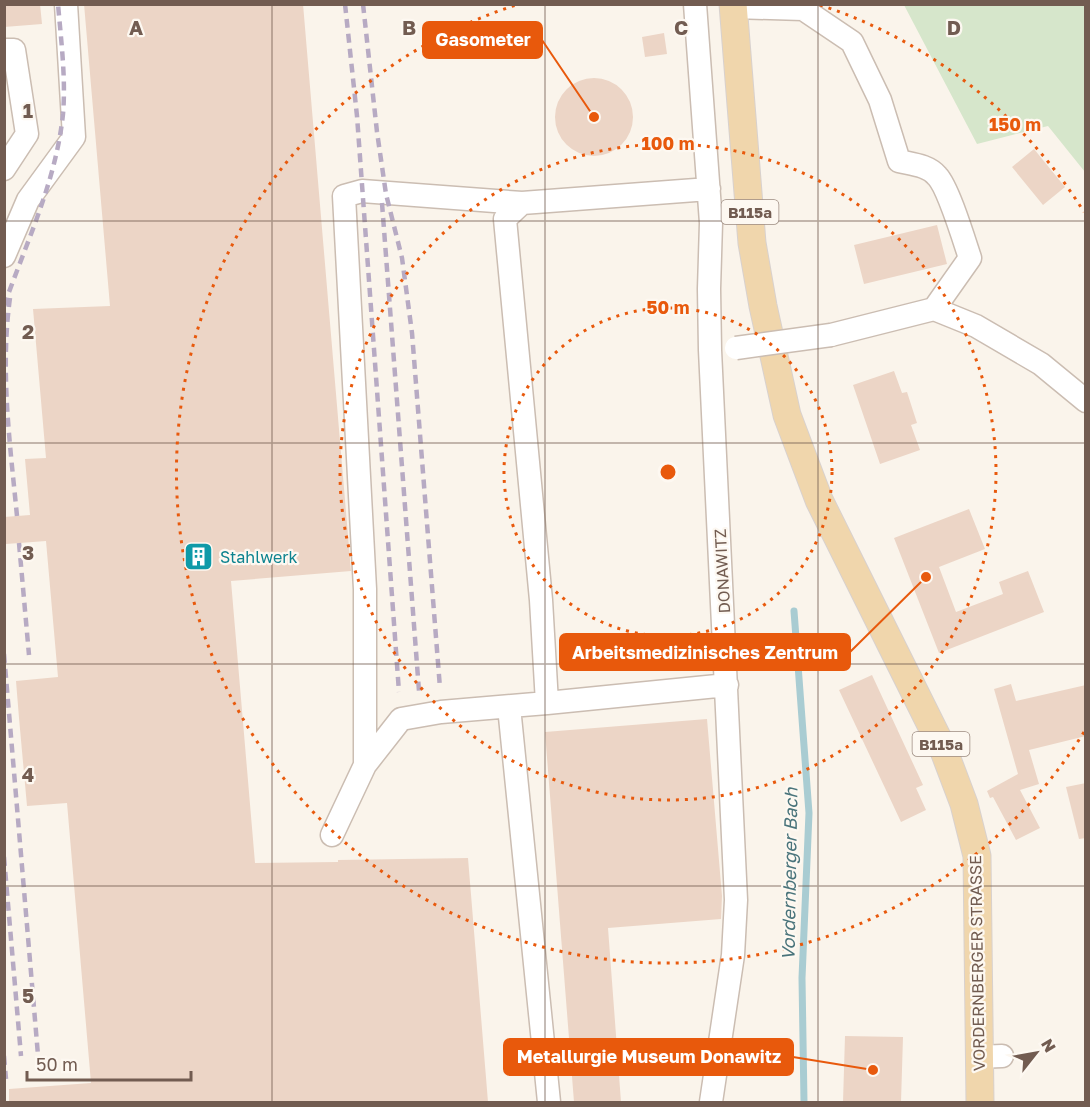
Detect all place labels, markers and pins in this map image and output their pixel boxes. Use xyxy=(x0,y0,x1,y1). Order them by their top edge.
callout: Gasometer xyxy=(423,22,542,58)
centre of rings xyxy=(658,462,678,482)
building icon: Stahlwerk xyxy=(183,541,215,573)
place label: Stahlwerk xyxy=(220,547,298,567)
callout: Arbeitsmedizinisches Zentrum xyxy=(560,634,850,670)
callout: Metallurgie Museum Donawitz xyxy=(504,1039,793,1075)

